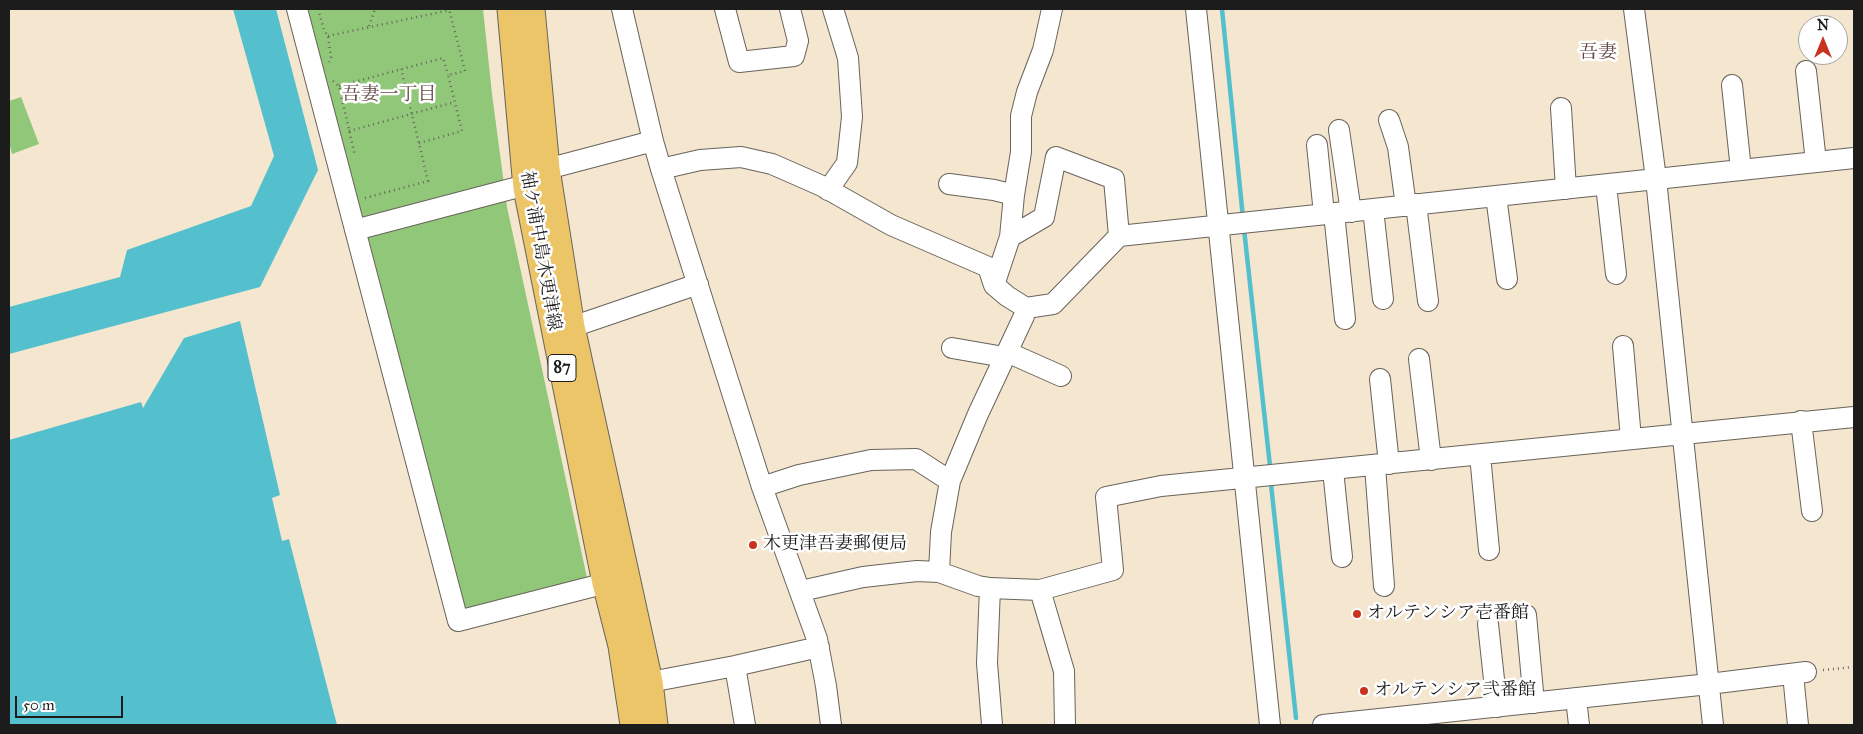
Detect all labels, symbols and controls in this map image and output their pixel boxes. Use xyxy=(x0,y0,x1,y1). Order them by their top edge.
north arrow xyxy=(1798,15,1848,65)
text: N xyxy=(1817,17,1829,34)
district label: 吾妻 xyxy=(1579,42,1617,64)
district label: 吾妻一丁目 xyxy=(342,84,436,106)
street label: 袖ケ浦中島木更津線 xyxy=(515,169,565,333)
road number: 87 xyxy=(548,354,576,382)
place label: 木更津吾妻郵便局 xyxy=(763,534,907,556)
marker: 木更津吾妻郵便局 xyxy=(747,539,759,551)
place label: オルテンシア壱番館 xyxy=(1367,603,1529,625)
marker: オルテンシア壱番館 xyxy=(1351,608,1363,620)
place label: オルテンシア弐番館 xyxy=(1374,680,1536,702)
marker: オルテンシア弐番館 xyxy=(1358,685,1370,697)
scale bar xyxy=(18,686,125,718)
text: 50 m xyxy=(23,696,55,714)

